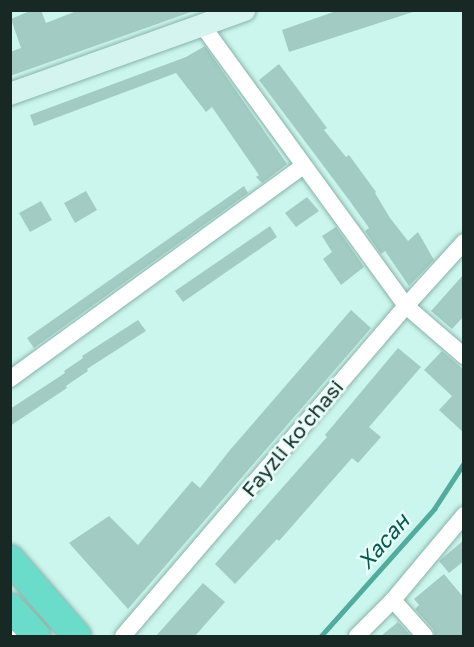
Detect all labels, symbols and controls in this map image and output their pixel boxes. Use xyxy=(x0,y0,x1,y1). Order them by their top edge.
street label: Fayzli ko'chasi xyxy=(236,374,348,502)
water label: Хасан xyxy=(352,508,414,574)

